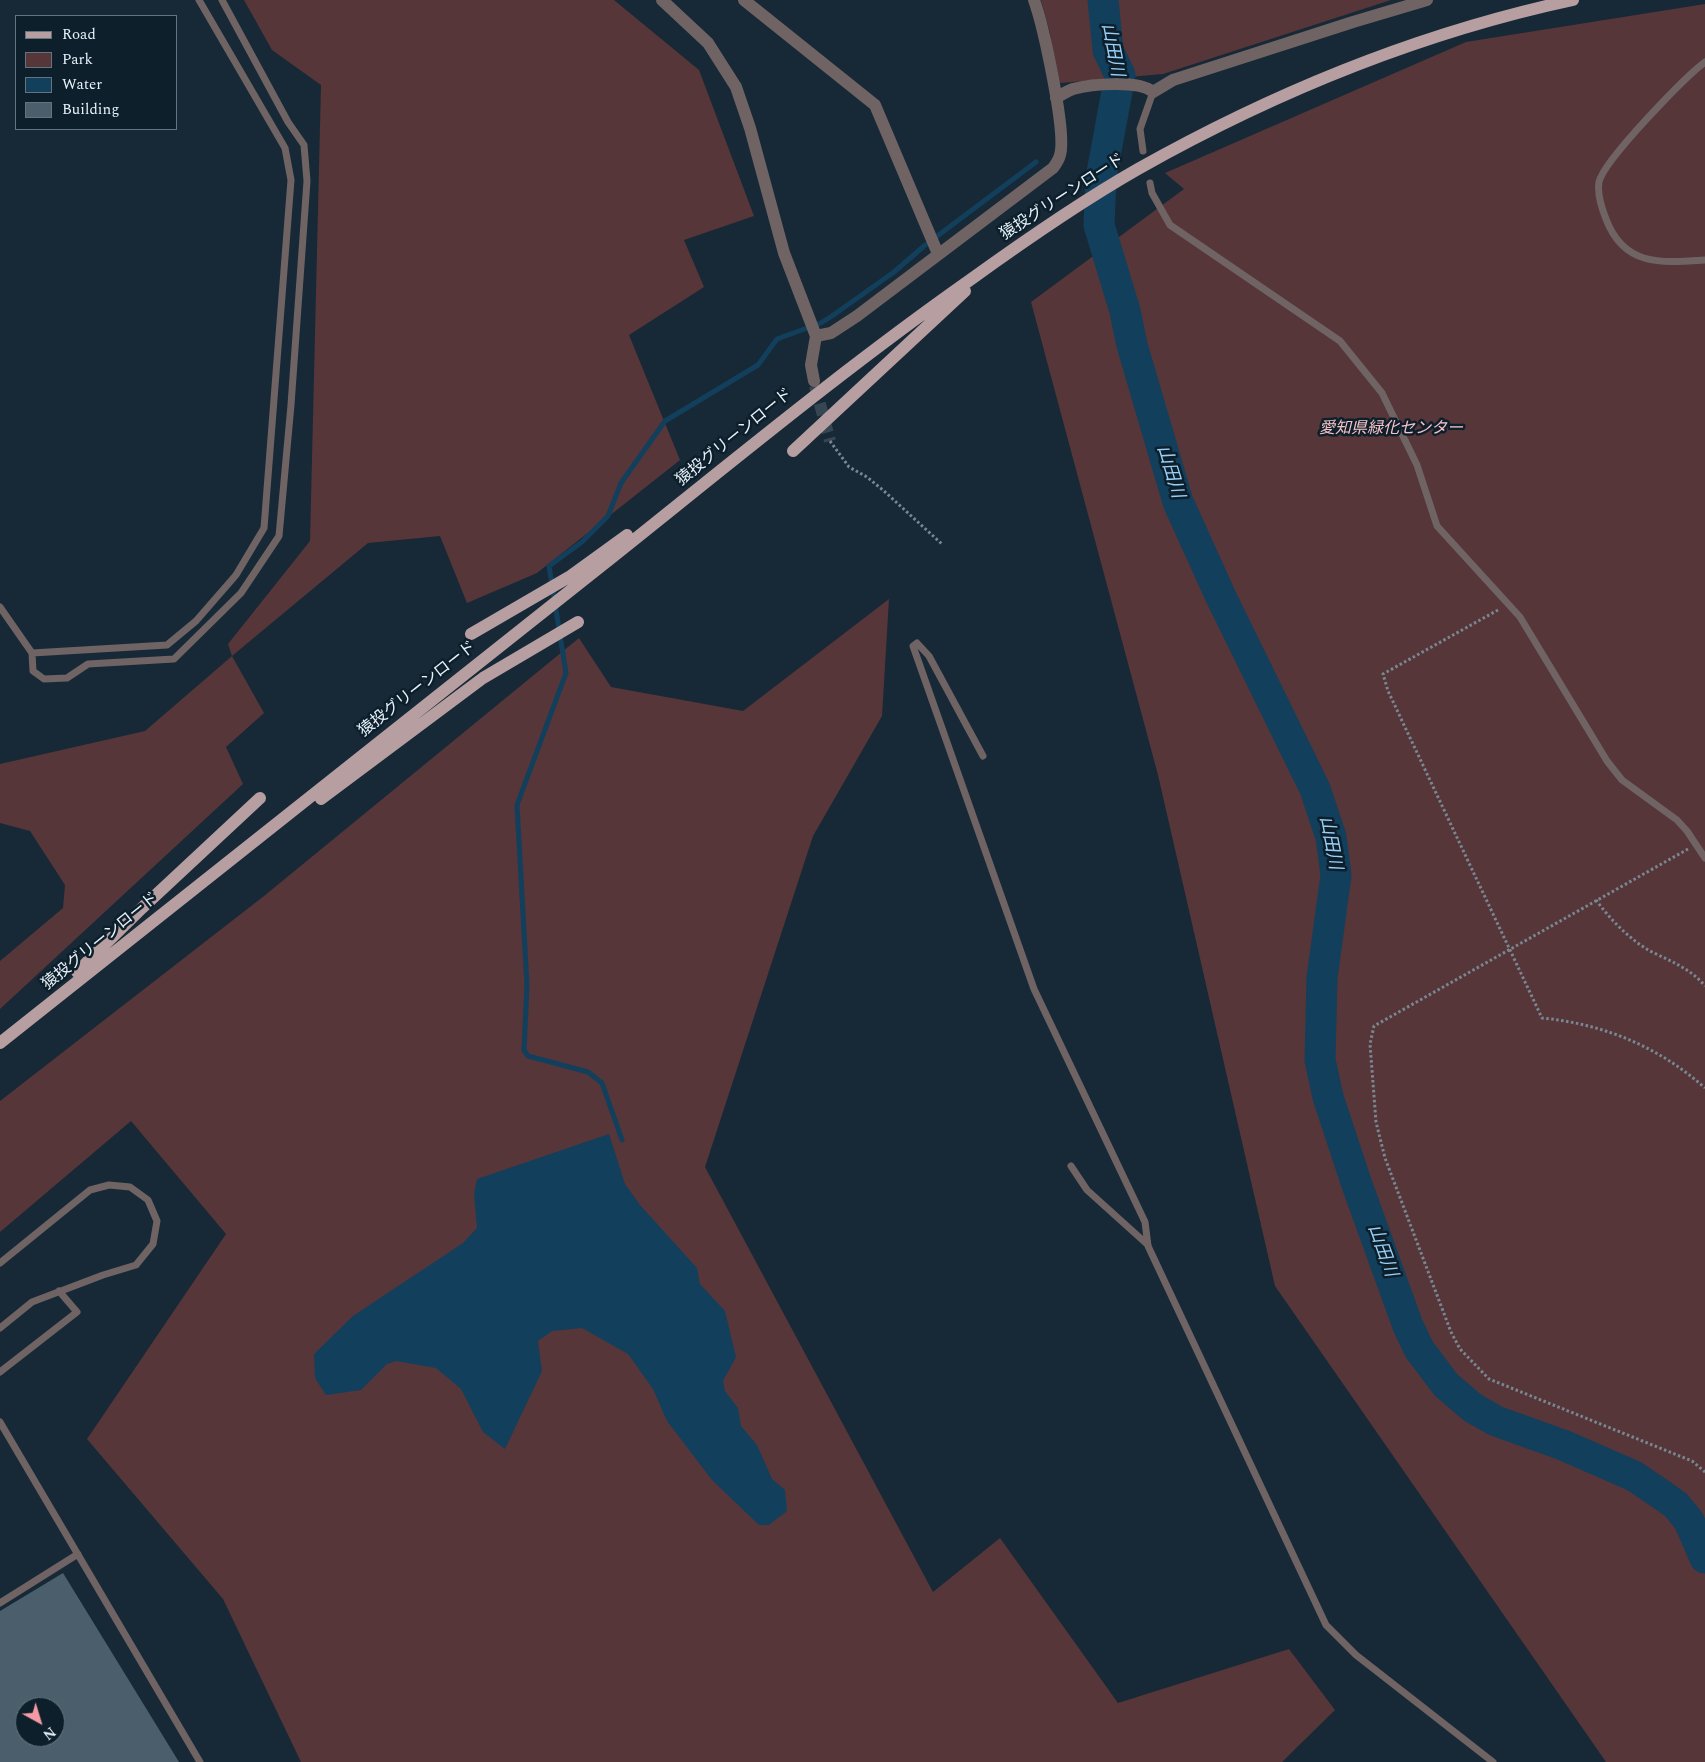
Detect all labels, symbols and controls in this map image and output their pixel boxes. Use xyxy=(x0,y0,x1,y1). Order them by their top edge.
legend xyxy=(15,15,178,130)
water label: 山田川 xyxy=(1095,21,1127,79)
text: Road xyxy=(62,23,96,46)
text: Park xyxy=(62,48,93,71)
text: Water xyxy=(62,73,102,96)
text: Building xyxy=(62,98,119,121)
street label: 猿投グリーンロード xyxy=(997,151,1129,245)
street label: 猿投グリーンロード xyxy=(673,385,797,491)
park label: 愛知県緑化センター xyxy=(1319,420,1463,440)
water label: 山田川 xyxy=(1151,443,1187,501)
street label: 猿投グリーンロード xyxy=(355,638,481,742)
water label: 山田川 xyxy=(1313,814,1345,872)
street label: 猿投グリーンロード xyxy=(39,889,163,995)
water label: 山田川 xyxy=(1362,1222,1400,1280)
north arrow xyxy=(15,1697,65,1747)
text: N xyxy=(38,1722,60,1745)

